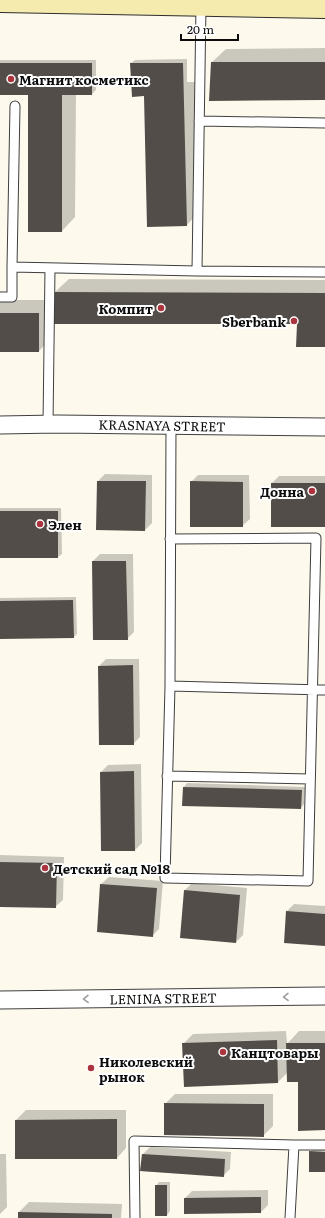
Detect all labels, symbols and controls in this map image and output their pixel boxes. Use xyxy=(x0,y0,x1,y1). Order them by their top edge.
scale bar xyxy=(181,16,238,42)
text: 20 m xyxy=(187,20,214,38)
place label: Магнит косметикс xyxy=(19,70,149,89)
marker: Магнит косметикс xyxy=(6,74,16,84)
place label: Компит xyxy=(99,299,153,318)
marker: Компит xyxy=(156,303,166,313)
place label: Sberbank xyxy=(222,312,286,331)
marker: Sberbank xyxy=(289,316,299,326)
street label: KRASNAYA STREET xyxy=(98,414,226,436)
place label: Донна xyxy=(260,482,304,501)
marker: Донна xyxy=(307,486,317,496)
place label: Элен xyxy=(48,515,82,534)
marker: Элен xyxy=(35,519,45,529)
place label: Детский сад №18 xyxy=(53,859,170,878)
marker: Детский сад №18 xyxy=(40,863,50,873)
street label: LENINA STREET xyxy=(109,988,217,1008)
one-way arrow xyxy=(283,993,289,1001)
one-way arrow xyxy=(83,995,89,1003)
place label: Канцтовары xyxy=(231,1043,318,1062)
marker: Канцтовары xyxy=(218,1047,228,1057)
place label: Николевский рынок xyxy=(99,1052,193,1086)
marker: Николевский рынок xyxy=(86,1063,96,1073)

